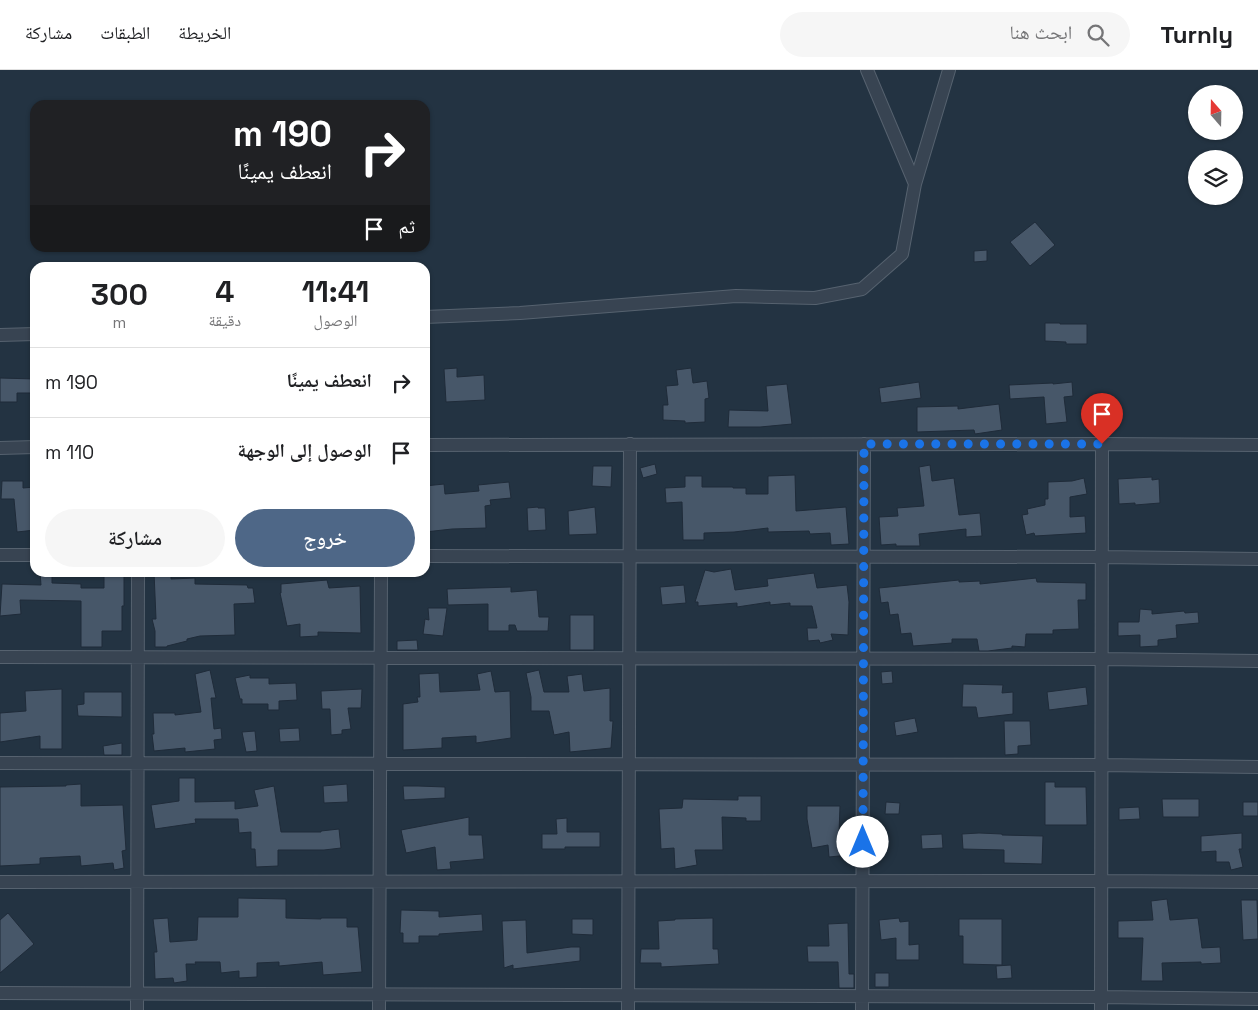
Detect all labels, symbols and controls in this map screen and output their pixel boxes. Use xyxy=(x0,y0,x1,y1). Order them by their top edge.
search box xyxy=(780,12,1130,57)
text: Turnly xyxy=(1160,19,1233,50)
text: ابحث هنا xyxy=(1010,20,1072,45)
text: مشاركة xyxy=(25,21,72,44)
text: الطبقات xyxy=(100,21,150,44)
text: الخريطة xyxy=(178,21,231,44)
icon: search xyxy=(1084,21,1112,49)
north arrow xyxy=(1188,85,1242,140)
map controls xyxy=(1188,85,1243,205)
text: 190 m xyxy=(233,112,332,156)
icon: right xyxy=(350,120,415,185)
button: layers xyxy=(1188,150,1243,205)
text: انعطف يمينًا xyxy=(238,157,332,185)
text: ثم xyxy=(398,214,415,239)
icon: arrive xyxy=(360,215,388,243)
text: 4 xyxy=(215,272,234,311)
text: 11:41 xyxy=(302,272,369,311)
text: 300 xyxy=(91,275,148,314)
text: دقيقة xyxy=(209,310,241,331)
text: الوصول xyxy=(313,310,358,331)
text: m xyxy=(112,312,126,333)
text: انعطف يمينًا xyxy=(287,368,372,393)
icon: right xyxy=(387,369,415,397)
text: 190 m xyxy=(45,370,98,395)
pin xyxy=(1081,393,1123,444)
icon: arrive xyxy=(1088,400,1116,428)
text: الوصول إلى الوجهة xyxy=(237,438,372,463)
icon: arrive xyxy=(387,439,415,467)
text: 110 m xyxy=(45,440,94,465)
button: مشاركة xyxy=(45,509,225,567)
button: خروج xyxy=(235,509,415,567)
position arrow xyxy=(836,815,888,867)

